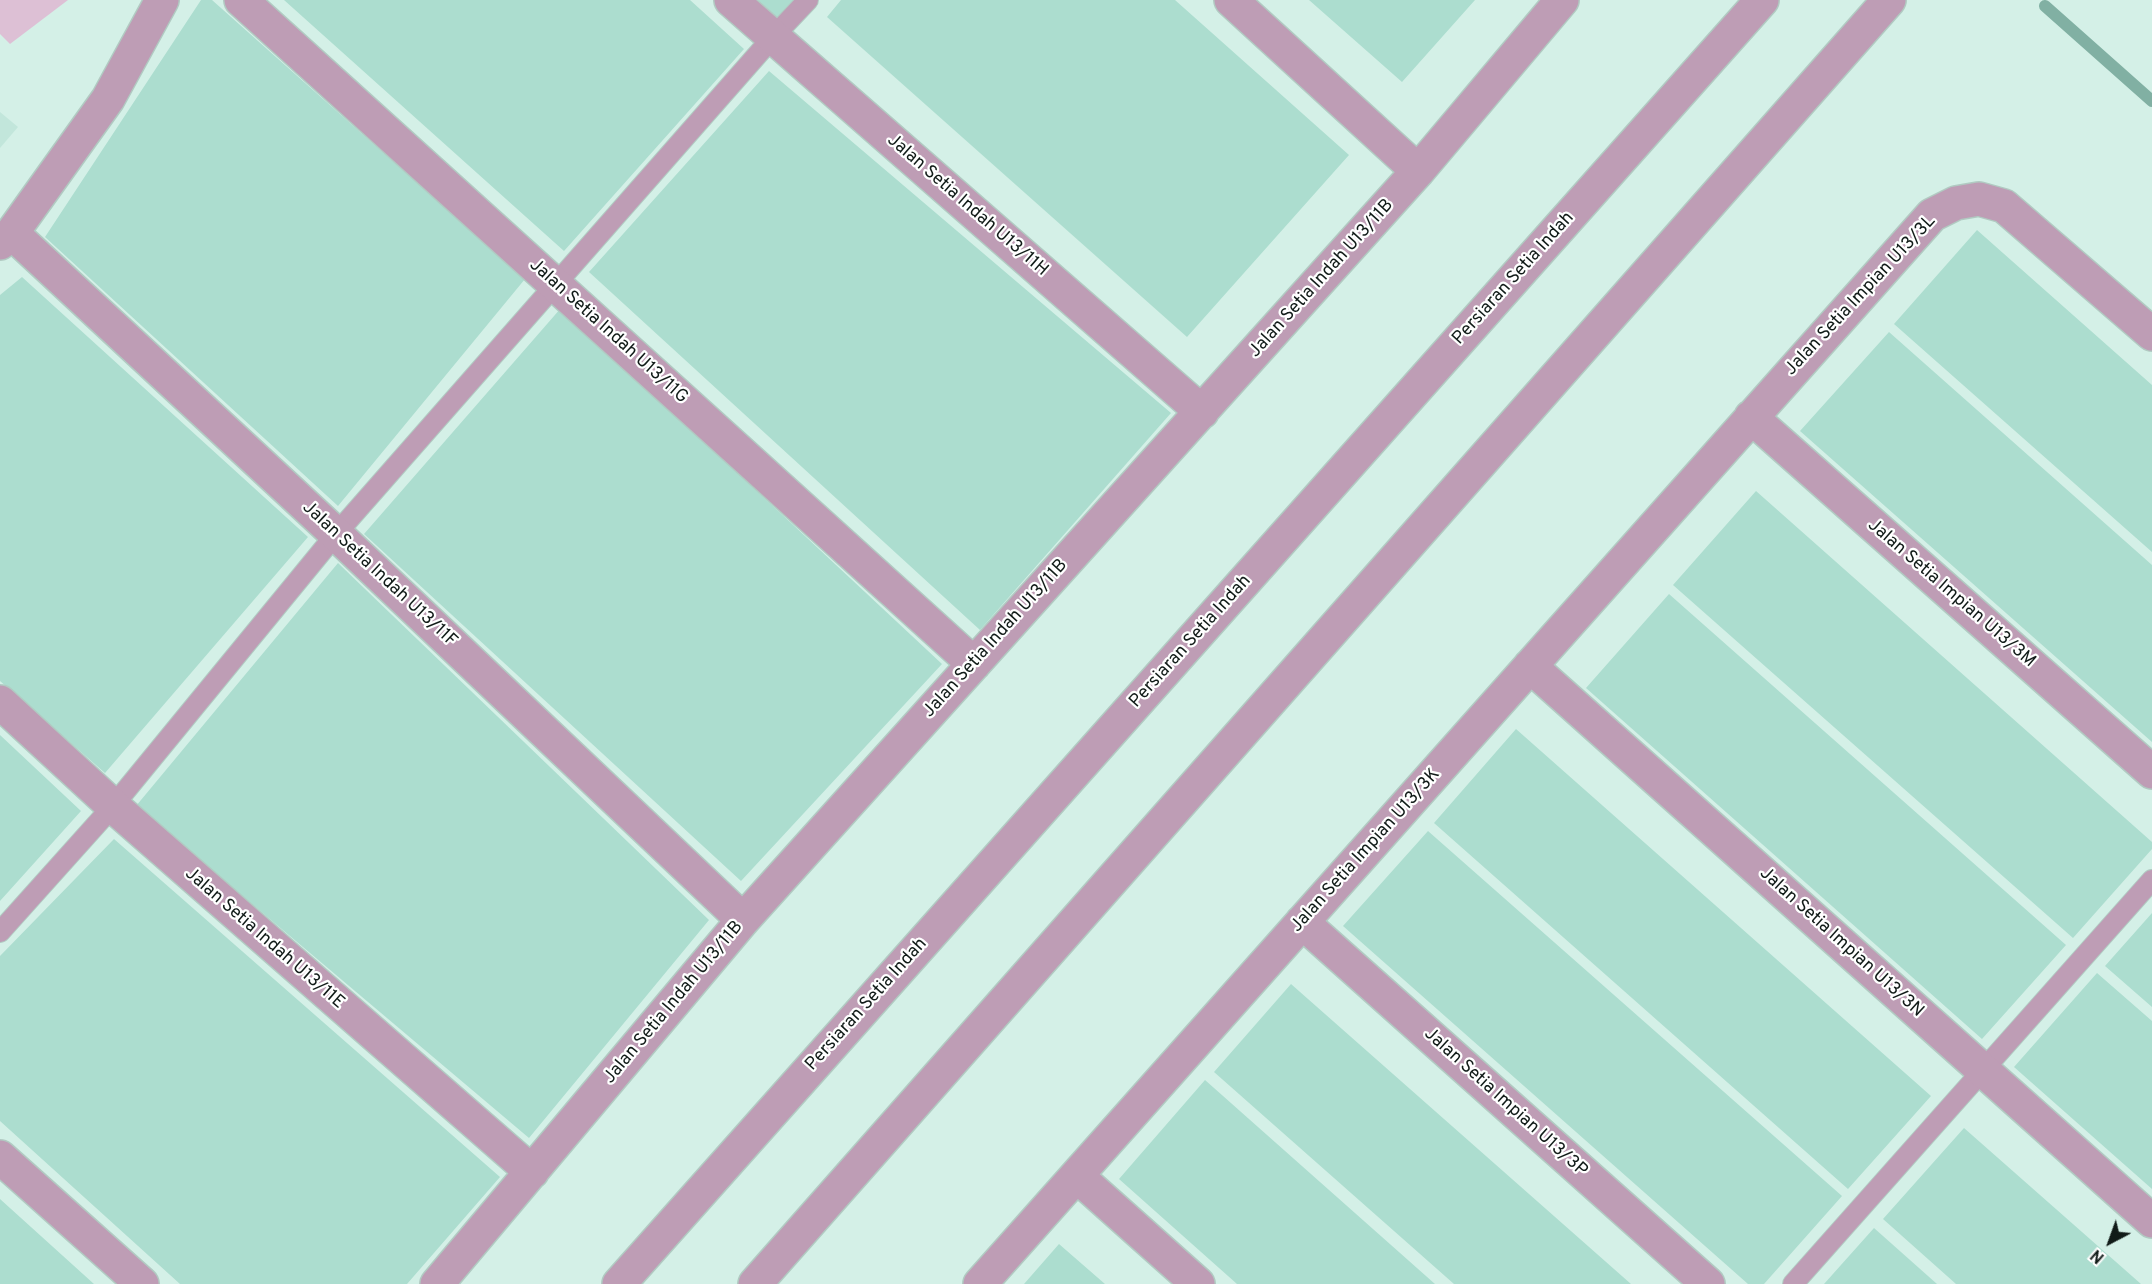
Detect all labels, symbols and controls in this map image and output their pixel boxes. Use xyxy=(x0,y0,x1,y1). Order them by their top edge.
street label: Jalan Setia Indah U13/11H xyxy=(882,130,1052,282)
street label: Jalan Setia Indah U13/11B xyxy=(1245,195,1399,363)
street label: Persiaran Setia Indah xyxy=(1449,208,1579,350)
street label: Jalan Setia Impian U13/3L xyxy=(1781,211,1941,381)
street label: Jalan Setia Indah U13/11G xyxy=(524,255,692,409)
street label: Jalan Setia Indah U13/11F xyxy=(297,498,461,652)
street label: Jalan Setia Impian U13/3M xyxy=(1863,515,2039,673)
street label: Jalan Setia Indah U13/11B xyxy=(919,555,1073,723)
street label: Persiaran Setia Indah xyxy=(1126,571,1256,713)
street label: Jalan Setia Impian U13/3K xyxy=(1287,765,1445,937)
street label: Jalan Setia Impian U13/3N xyxy=(1754,863,1928,1023)
street label: Jalan Setia Indah U13/11E xyxy=(180,864,348,1014)
street label: Jalan Setia Indah U13/11B xyxy=(600,917,748,1089)
street label: Persiaran Setia Indah xyxy=(802,934,932,1076)
street label: Jalan Setia Impian U13/3P xyxy=(1419,1024,1591,1182)
north arrow xyxy=(2080,1212,2140,1272)
text: N xyxy=(2087,1244,2109,1267)

